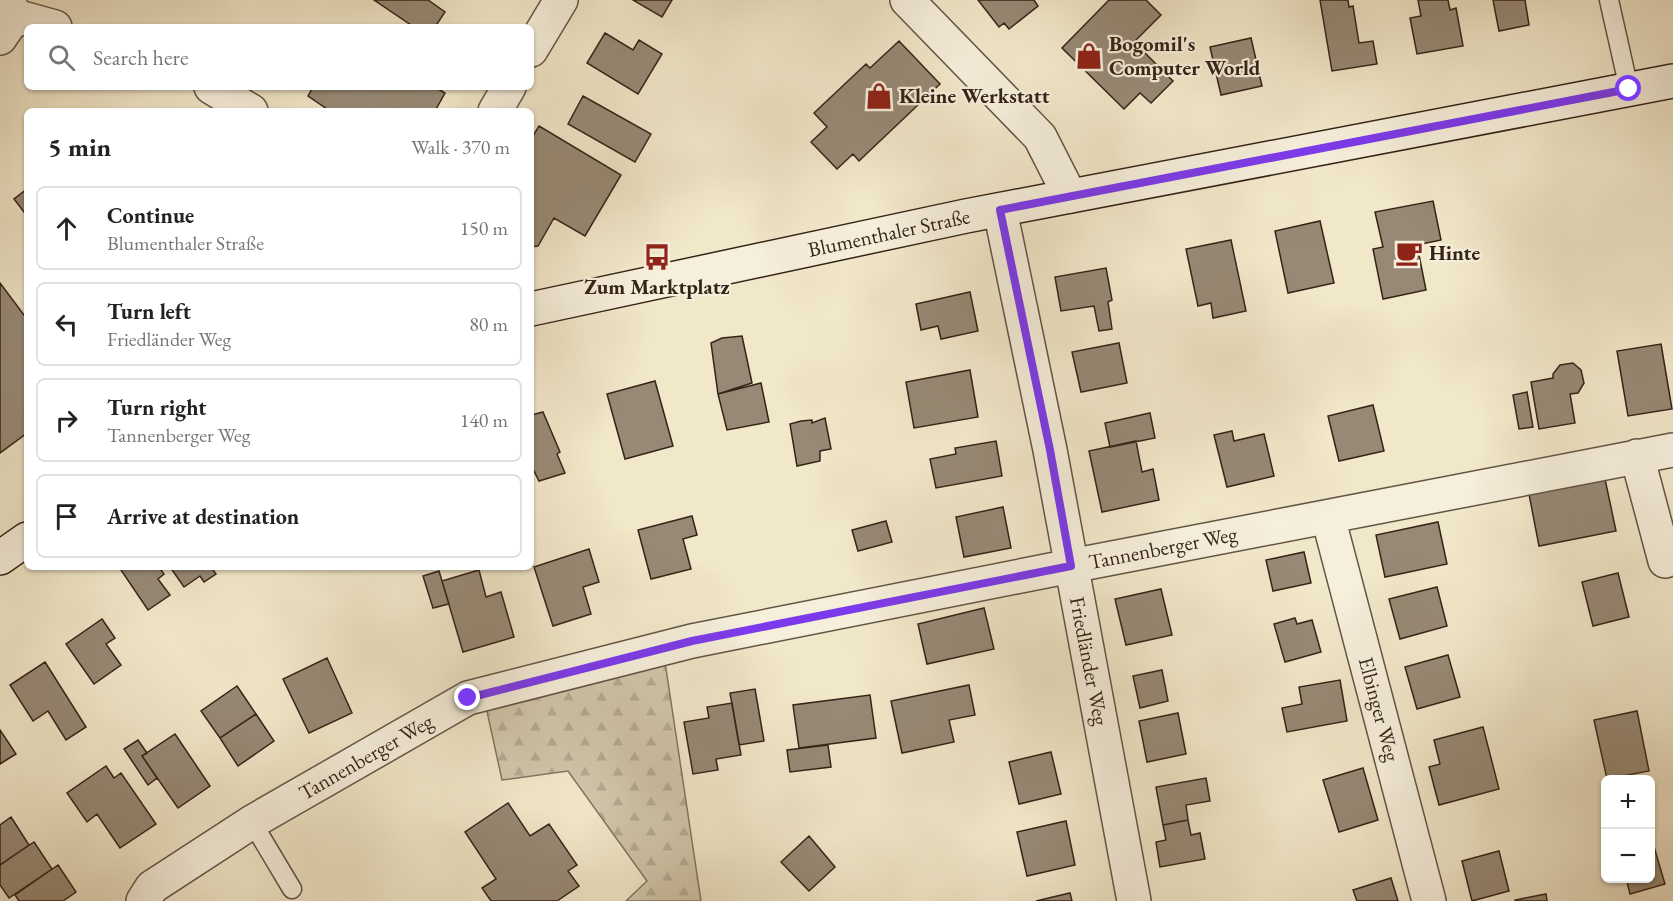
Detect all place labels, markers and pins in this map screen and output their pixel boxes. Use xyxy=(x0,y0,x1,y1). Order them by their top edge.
place label: Bogomil's Computer World xyxy=(1109,30,1261,81)
shop icon: Bogomil's Computer World xyxy=(1074,41,1104,71)
shop icon: Kleine Werkstatt xyxy=(864,81,894,111)
place label: Kleine Werkstatt xyxy=(899,82,1050,109)
cafe icon: Hinte xyxy=(1394,238,1424,268)
place label: Hinte xyxy=(1429,239,1480,266)
bus stop icon: Zum Marktplatz xyxy=(642,242,672,272)
place label: Zum Marktplatz xyxy=(584,273,730,300)

